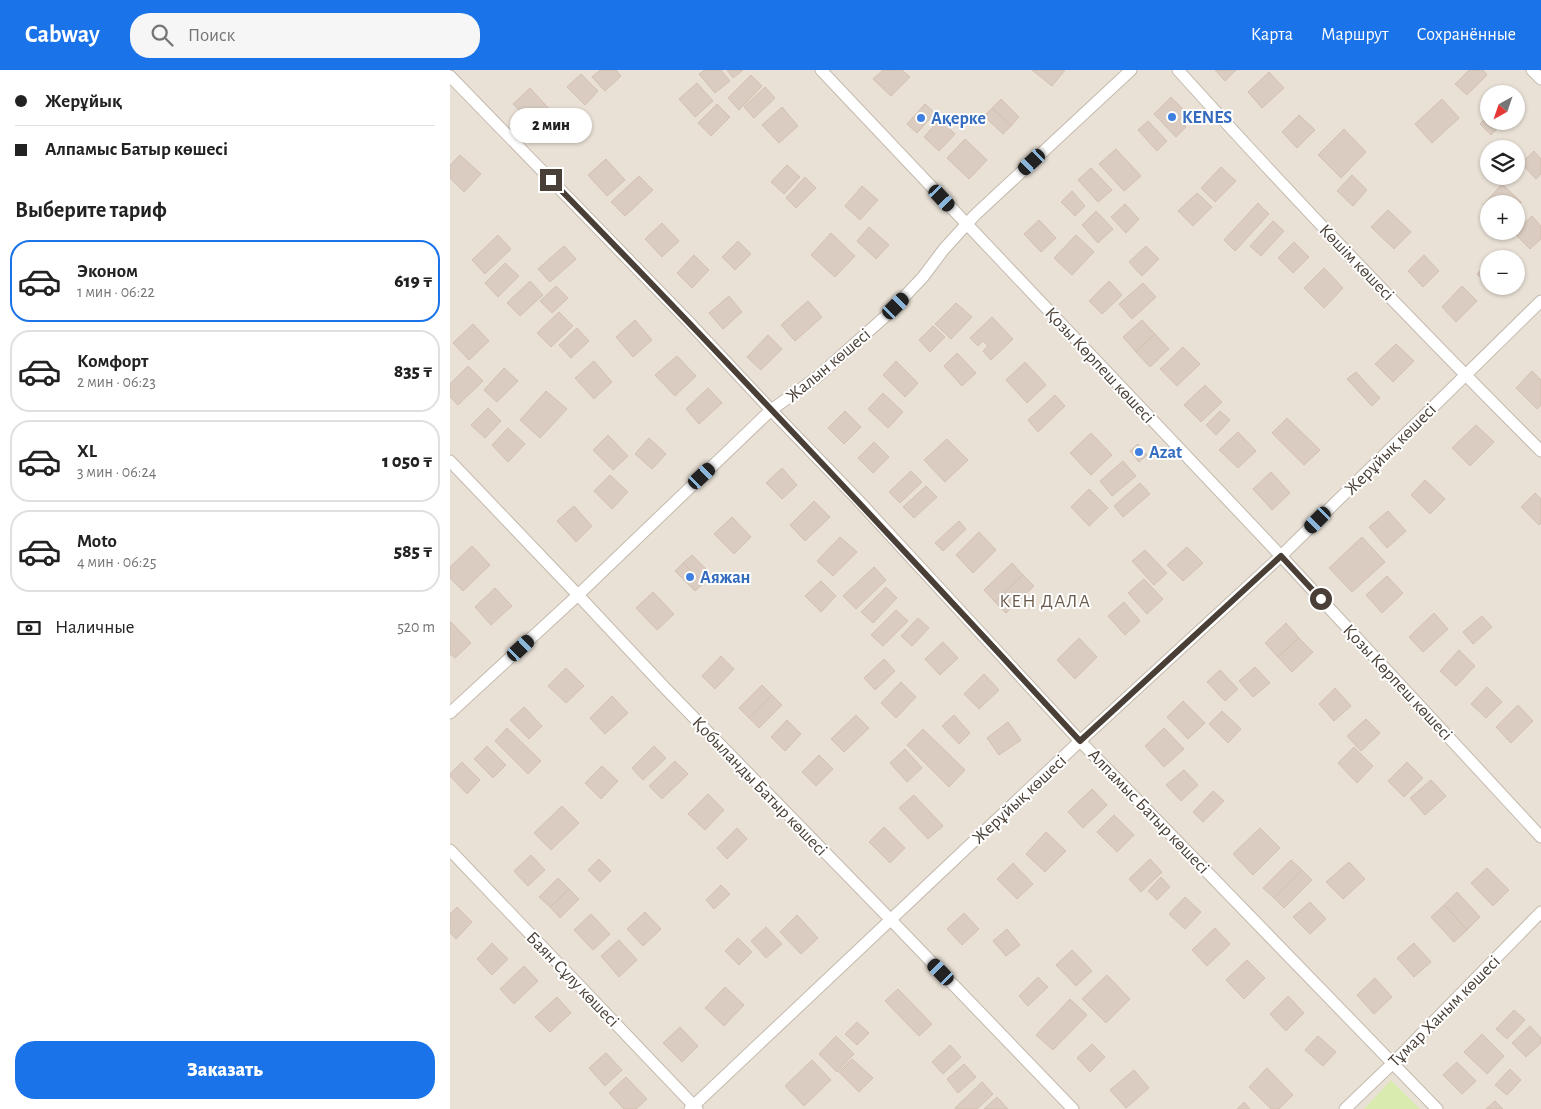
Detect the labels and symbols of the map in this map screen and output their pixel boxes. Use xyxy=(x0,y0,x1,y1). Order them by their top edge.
north arrow xyxy=(1480,85,1525,130)
callout: 2 мин xyxy=(510,108,592,142)
place label: KENES xyxy=(1182,109,1232,127)
place label: Ақерке xyxy=(931,110,986,128)
marker: KENES xyxy=(1166,111,1178,123)
marker: Ақерке xyxy=(915,112,927,124)
car xyxy=(1015,146,1048,178)
route end xyxy=(540,169,562,191)
car xyxy=(926,182,957,214)
street label: Көшім көшесі xyxy=(1315,221,1397,304)
car xyxy=(880,290,911,322)
street label: Қозы Көрпеш көшесі xyxy=(1041,304,1157,427)
street label: Жалын көшесі xyxy=(783,325,874,406)
street label: Жерұйық көшесі xyxy=(1342,401,1440,499)
place label: Azat xyxy=(1149,444,1182,462)
marker: Azat xyxy=(1133,446,1145,458)
car xyxy=(685,460,718,492)
car xyxy=(1302,504,1333,536)
place label: Аяжан xyxy=(700,569,751,587)
marker: Аяжан xyxy=(684,571,696,583)
route start xyxy=(1310,588,1332,610)
district label: КЕН ДАЛА xyxy=(999,592,1091,611)
street label: Қозы Көрпеш көшесі xyxy=(1339,621,1455,744)
car xyxy=(504,632,537,664)
street label: Қобыланды Батыр көшесі xyxy=(688,713,831,860)
street label: Алпамыс Батыр көшесі xyxy=(1084,746,1212,878)
street label: Жерұйық көшесі xyxy=(969,752,1070,848)
street label: Баян Сұлу көшесі xyxy=(522,929,622,1031)
street label: Тұмар Ханым көшесі xyxy=(1386,953,1504,1071)
car xyxy=(925,956,956,988)

